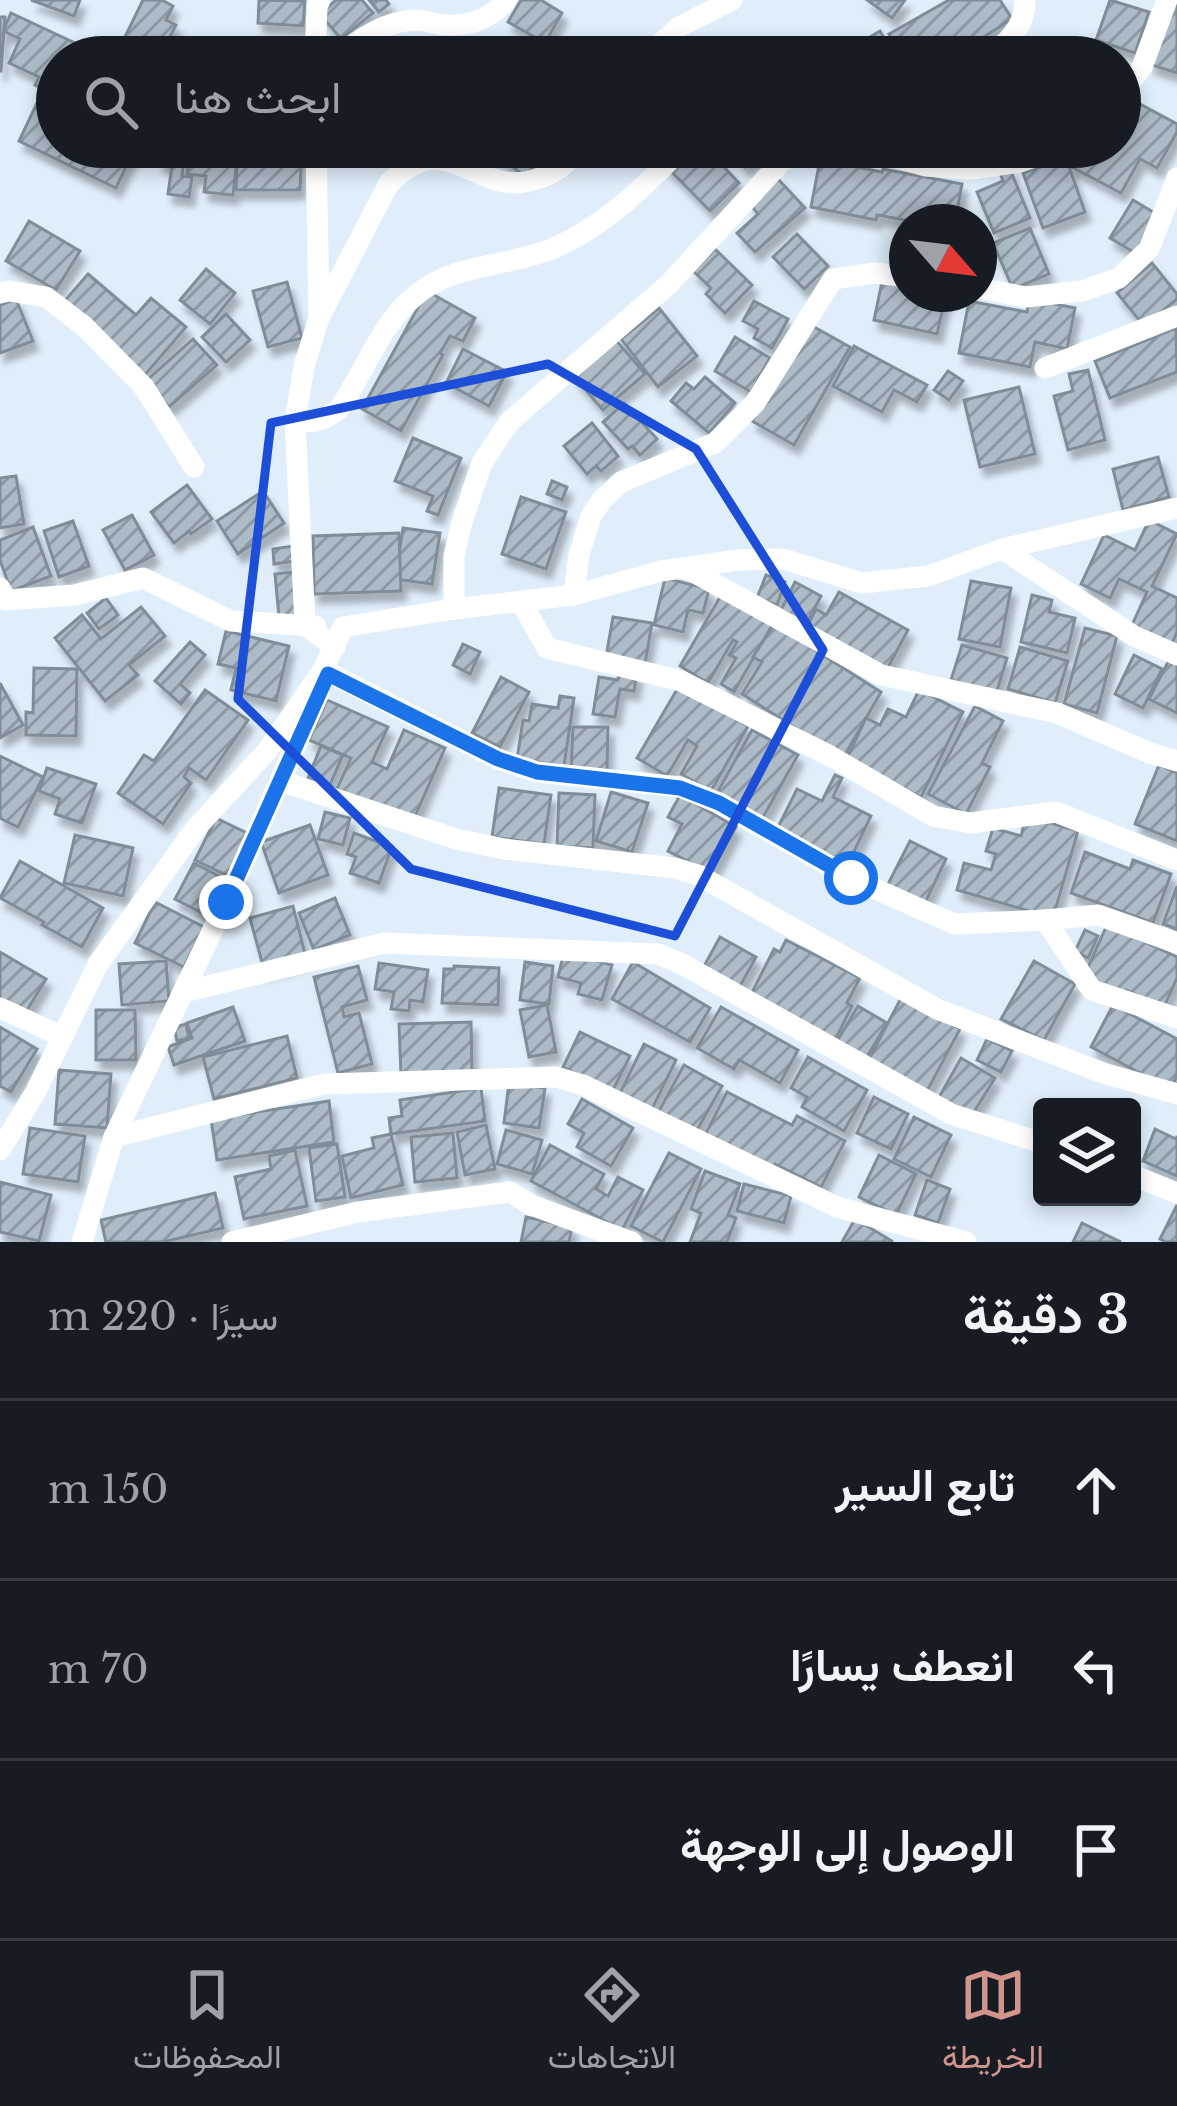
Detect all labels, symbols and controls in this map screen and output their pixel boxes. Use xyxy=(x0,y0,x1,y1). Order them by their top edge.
search box xyxy=(36,36,1141,168)
icon: search xyxy=(78,69,144,135)
text: ابحث هنا xyxy=(174,69,341,125)
north arrow xyxy=(889,204,997,312)
route start xyxy=(824,851,878,905)
route end xyxy=(199,875,253,929)
map controls xyxy=(1033,1098,1141,1206)
button: layers xyxy=(1033,1098,1141,1206)
text: 3 دقيقة xyxy=(963,1284,1129,1347)
text: سيرًا · 220 m xyxy=(48,1292,278,1341)
text: تابع السير xyxy=(835,1457,1015,1513)
icon: ahead xyxy=(1063,1457,1129,1523)
text: 150 m xyxy=(48,1465,168,1514)
text: انعطف يسارًا xyxy=(790,1637,1015,1693)
icon: left xyxy=(1063,1637,1129,1703)
text: 70 m xyxy=(48,1645,149,1694)
text: الوصول إلى الوجهة xyxy=(680,1817,1015,1873)
icon: arrive xyxy=(1063,1817,1129,1883)
tab: المحفوظات xyxy=(133,1962,282,2086)
tab: الاتجاهات xyxy=(548,1962,676,2086)
tab: الخريطة xyxy=(942,1962,1044,2086)

